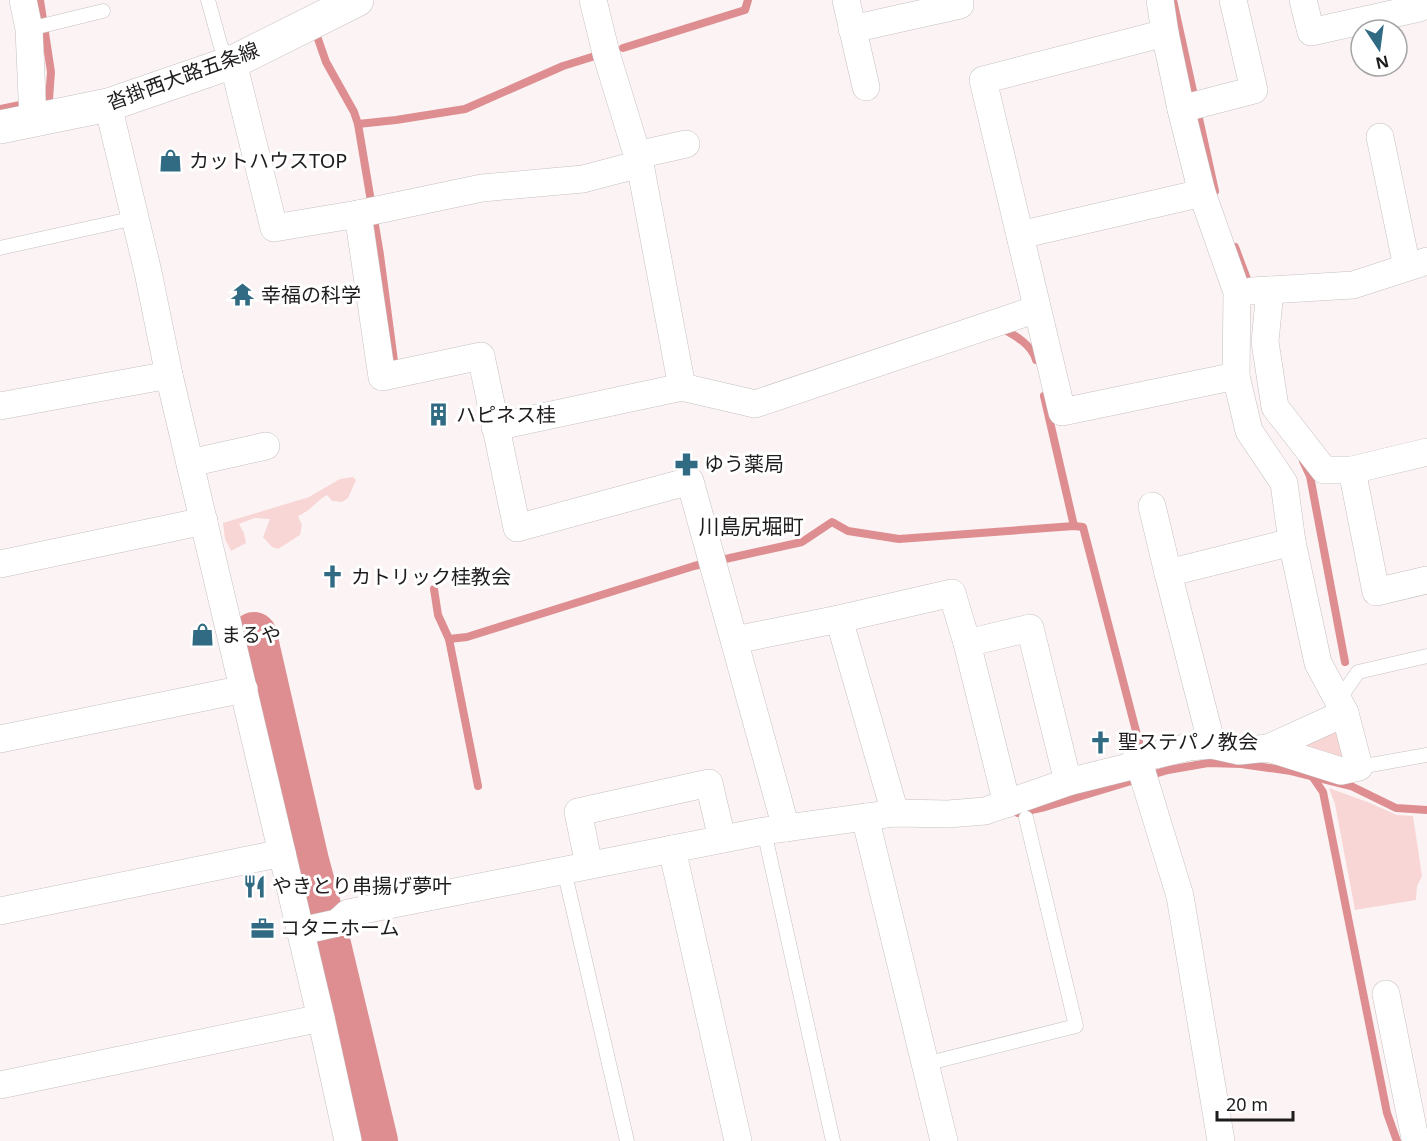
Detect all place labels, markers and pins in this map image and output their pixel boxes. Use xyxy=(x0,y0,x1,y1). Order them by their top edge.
place label: カットハウスTOP xyxy=(189,147,347,174)
shop icon: カットハウスTOP xyxy=(158,148,184,174)
place label: 幸福の科学 xyxy=(261,281,361,308)
temple icon: 幸福の科学 xyxy=(230,282,256,308)
place label: ハピネス桂 xyxy=(456,401,556,428)
building icon: ハピネス桂 xyxy=(425,402,451,428)
place label: ゆう薬局 xyxy=(704,450,784,477)
pharmacy icon: ゆう薬局 xyxy=(673,451,699,477)
place label: カトリック桂教会 xyxy=(351,563,511,590)
church icon: カトリック桂教会 xyxy=(320,564,346,590)
place label: まるや xyxy=(221,621,281,648)
shop icon: まるや xyxy=(190,622,216,648)
place label: 聖ステパノ教会 xyxy=(1118,728,1258,755)
church icon: 聖ステパノ教会 xyxy=(1087,729,1113,755)
place label: やきとり串揚げ夢叶 xyxy=(272,872,452,899)
restaurant icon: やきとり串揚げ夢叶 xyxy=(241,873,267,899)
place label: コタニホーム xyxy=(280,914,399,941)
office icon: コタニホーム xyxy=(249,915,275,941)

